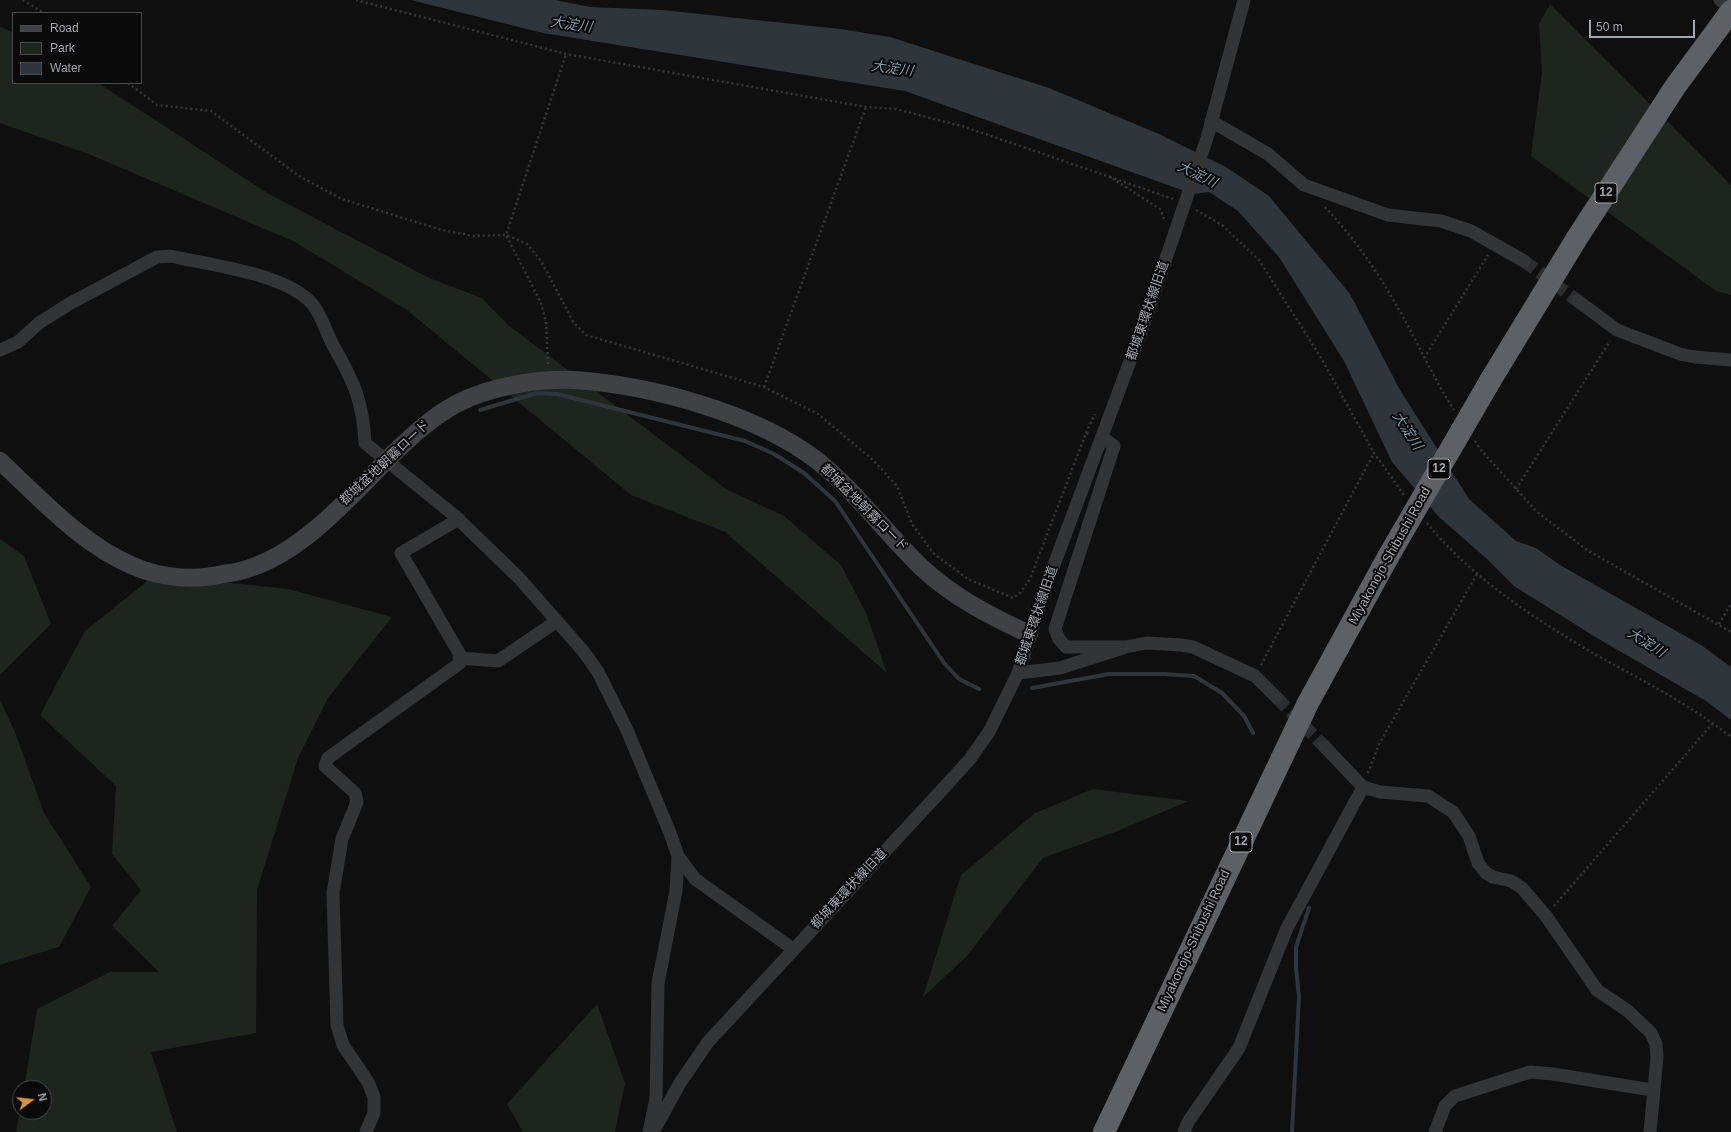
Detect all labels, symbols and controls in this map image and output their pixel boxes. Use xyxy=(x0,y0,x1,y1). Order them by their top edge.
legend xyxy=(12,12,142,84)
scale bar xyxy=(1591,12,1697,38)
water label: 大淀川 xyxy=(549,14,593,36)
text: 50 m xyxy=(1596,20,1623,34)
text: Road xyxy=(50,21,79,35)
text: Park xyxy=(50,41,75,55)
water label: 大淀川 xyxy=(870,58,914,80)
text: Water xyxy=(50,61,82,75)
water label: 大淀川 xyxy=(1174,158,1220,192)
road number: 12 xyxy=(1595,183,1617,203)
street label: 都城東環状線旧道 xyxy=(1124,259,1172,363)
water label: 大淀川 xyxy=(1389,409,1425,453)
street label: 都城盆地朝霧ロード xyxy=(337,417,433,509)
road number: 12 xyxy=(1428,459,1450,479)
street label: 都城盆地朝霧ロード xyxy=(817,461,911,555)
street label: Miyakonojo-Shibushi Road xyxy=(1346,485,1434,627)
street label: 都城東環状線旧道 xyxy=(1013,564,1061,668)
water label: 大淀川 xyxy=(1624,625,1668,661)
road number: 12 xyxy=(1230,832,1252,852)
street label: 都城東環状線旧道 xyxy=(808,846,890,932)
street label: Miyakonojo-Shibushi Road xyxy=(1154,868,1234,1014)
north arrow xyxy=(12,1080,52,1120)
text: N xyxy=(36,1092,49,1103)

